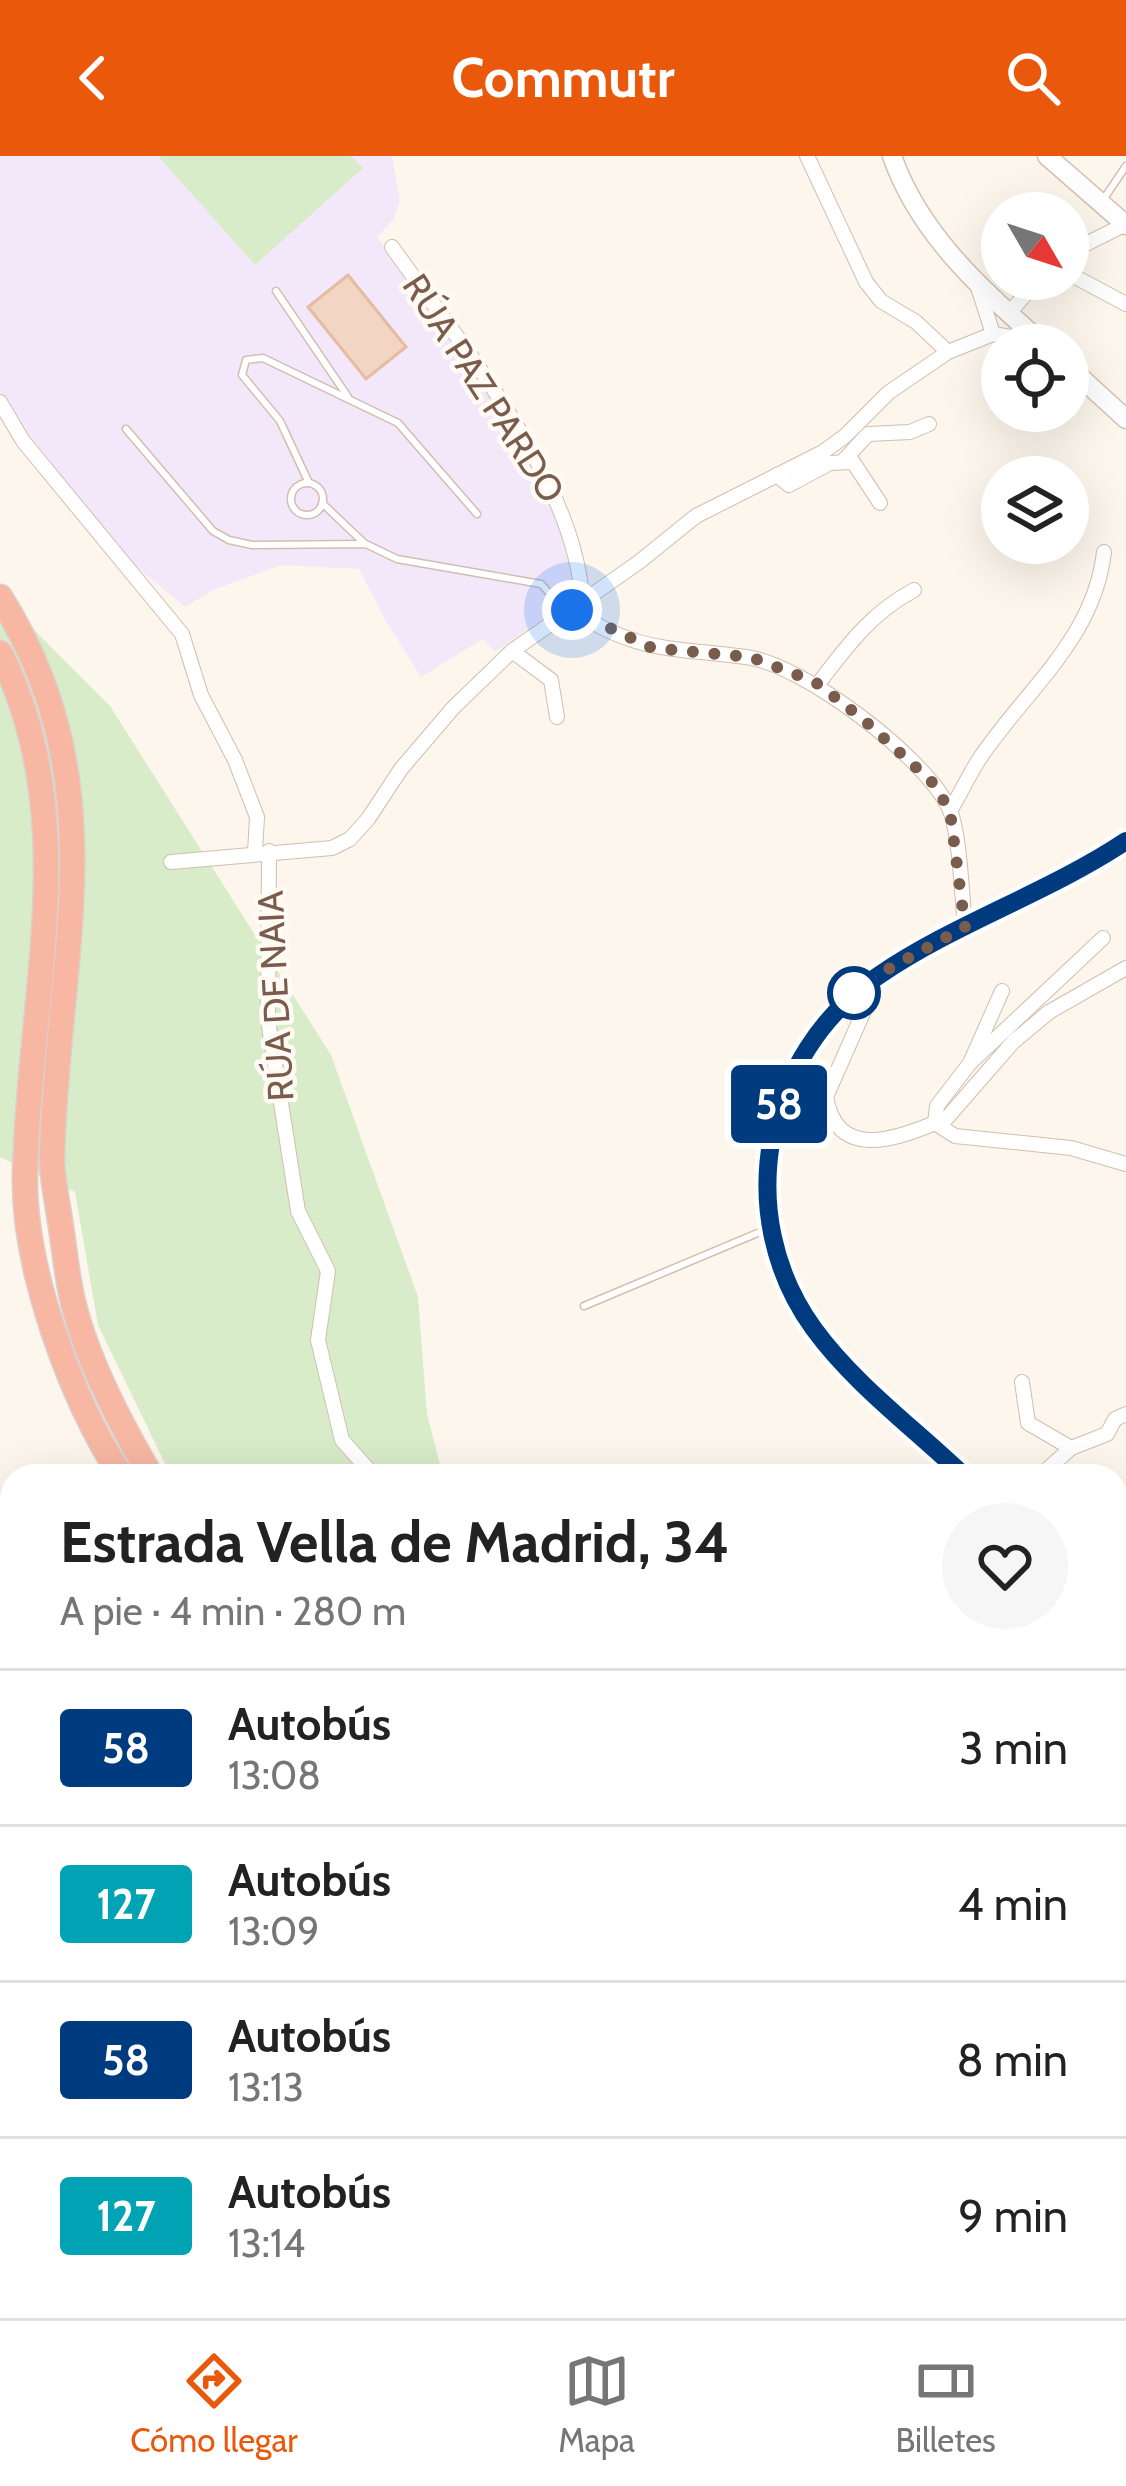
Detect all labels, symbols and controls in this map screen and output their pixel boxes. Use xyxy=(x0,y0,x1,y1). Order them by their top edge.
icon: back xyxy=(60,45,126,111)
text: Commutr xyxy=(452,45,674,111)
icon: search xyxy=(1000,45,1066,111)
north arrow xyxy=(981,192,1089,300)
map controls xyxy=(981,192,1089,564)
street label: RÚA PAZ PARDO xyxy=(394,265,574,511)
button: locate xyxy=(981,324,1089,432)
button: layers xyxy=(981,456,1089,564)
your location xyxy=(542,580,602,640)
street label: RÚA DE NAIA xyxy=(248,890,302,1102)
unlabelled marker xyxy=(829,968,879,1018)
line badge: 58 xyxy=(725,1065,833,1143)
text: 58 xyxy=(755,1078,803,1130)
button: heart xyxy=(942,1503,1068,1629)
text: Estrada Vella de Madrid, 34 xyxy=(60,1507,730,1576)
text: A pie · 4 min · 280 m xyxy=(60,1587,406,1635)
text: Autobús xyxy=(228,1697,391,1751)
text: 3 min xyxy=(959,1721,1068,1775)
text: 58 xyxy=(102,1722,150,1774)
text: 13:08 xyxy=(228,1751,321,1799)
text: Autobús xyxy=(228,1853,391,1907)
text: 4 min xyxy=(958,1877,1068,1931)
text: 127 xyxy=(96,1878,156,1930)
text: 13:09 xyxy=(228,1907,319,1955)
text: Autobús xyxy=(228,2009,391,2063)
text: 8 min xyxy=(956,2033,1068,2087)
text: 58 xyxy=(102,2034,150,2086)
text: 13:13 xyxy=(228,2063,304,2111)
text: Autobús xyxy=(228,2165,391,2219)
text: 9 min xyxy=(958,2189,1068,2243)
text: 127 xyxy=(96,2190,156,2242)
text: 13:14 xyxy=(228,2219,305,2267)
tab: Cómo llegar xyxy=(130,2348,298,2460)
tab: Mapa xyxy=(558,2348,635,2460)
tab: Billetes xyxy=(895,2348,996,2460)

